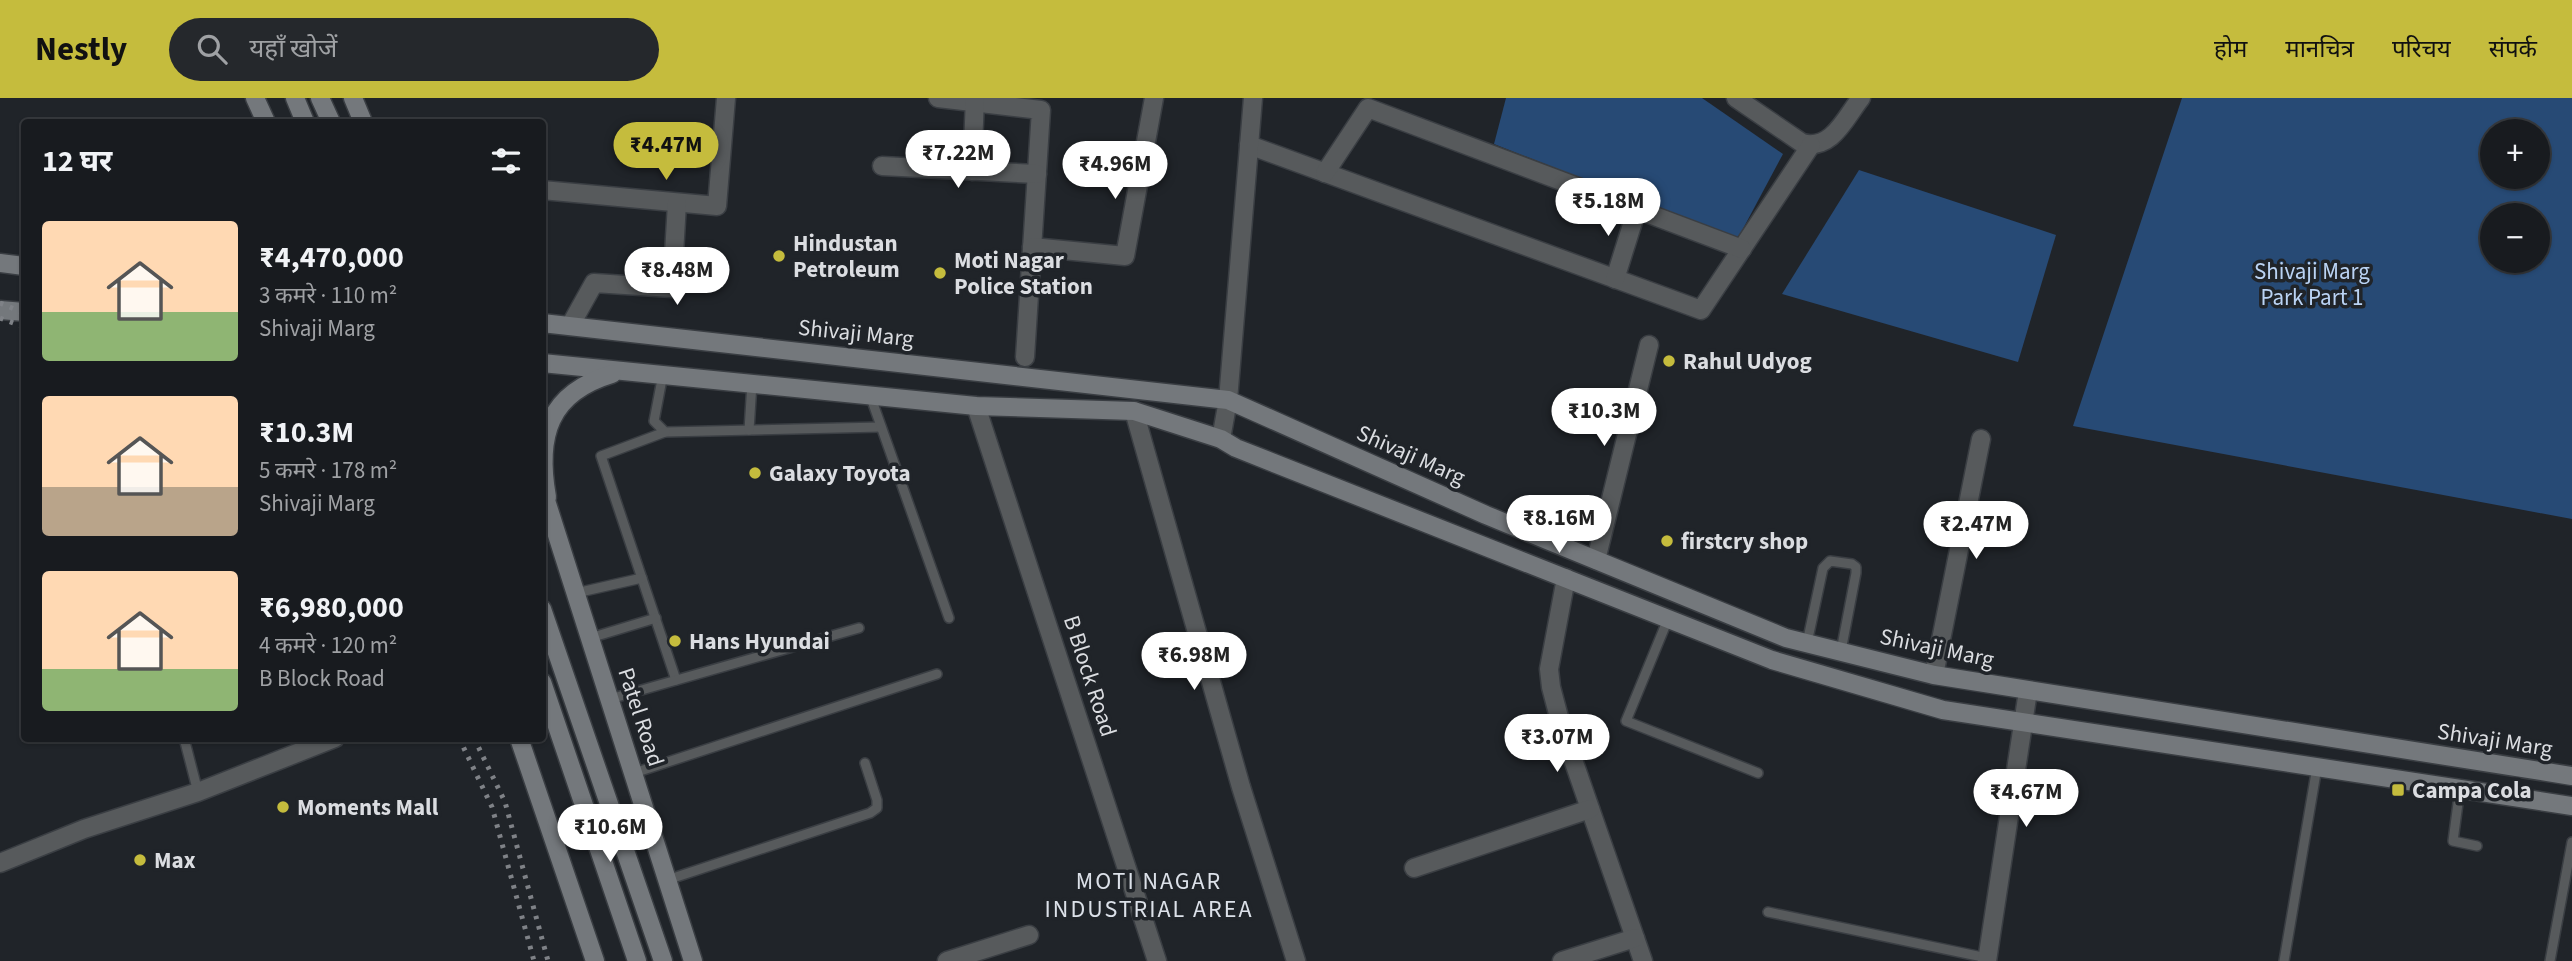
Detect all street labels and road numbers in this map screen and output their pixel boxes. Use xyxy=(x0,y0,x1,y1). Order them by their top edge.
street label: Shivaji Marg xyxy=(797,311,916,356)
street label: Shivaji Marg xyxy=(1351,416,1471,494)
street label: B Block Road xyxy=(1055,611,1125,741)
street label: Shivaji Marg xyxy=(1877,620,1998,676)
street label: Patel Road xyxy=(610,663,672,771)
street label: Shivaji Marg xyxy=(2435,715,2555,765)

